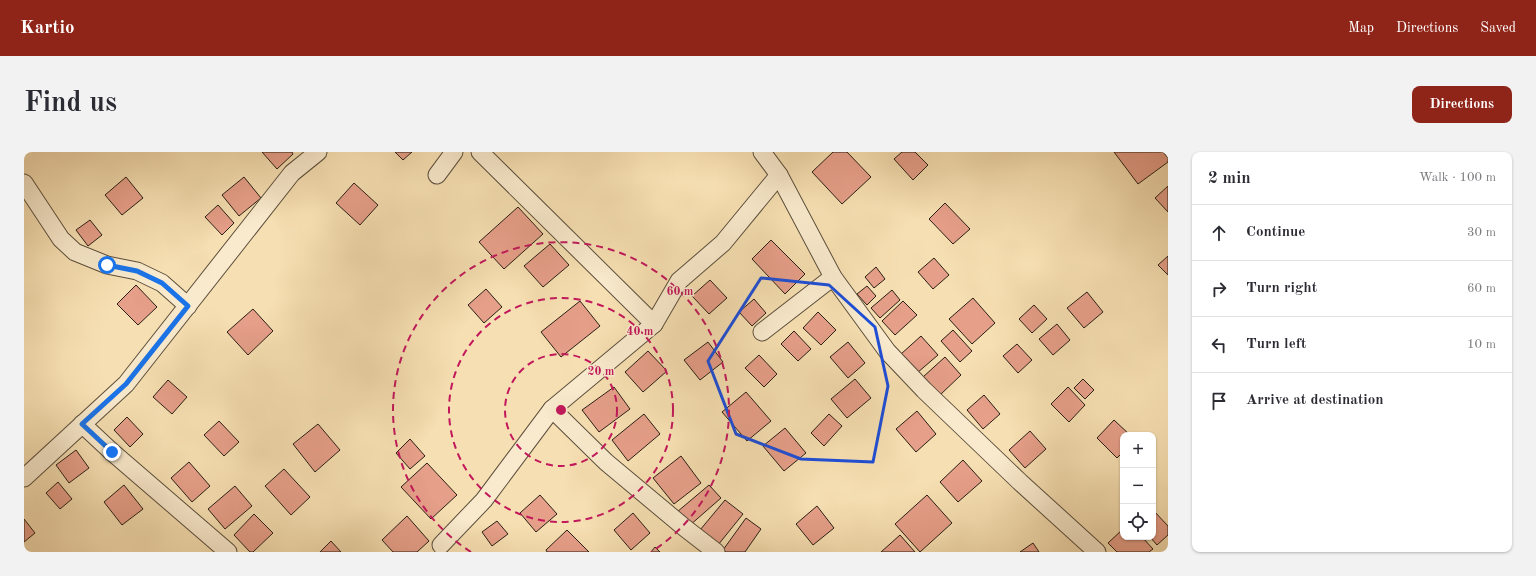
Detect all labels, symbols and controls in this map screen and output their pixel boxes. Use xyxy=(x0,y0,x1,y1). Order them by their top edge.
text: Kartio xyxy=(20,19,75,38)
text: Map xyxy=(1348,21,1374,35)
text: Directions xyxy=(1396,21,1458,35)
text: Saved xyxy=(1480,21,1516,35)
button: Directions xyxy=(1412,86,1512,123)
text: Find us xyxy=(24,90,117,118)
text: 2 min xyxy=(1208,170,1251,187)
text: Walk · 100 m xyxy=(1419,171,1496,184)
icon: ahead xyxy=(1208,222,1230,244)
text: Continue xyxy=(1246,225,1305,240)
text: 30 m xyxy=(1467,226,1496,239)
route start xyxy=(98,256,116,274)
icon: right xyxy=(1208,278,1230,300)
text: Turn right xyxy=(1246,281,1317,296)
text: 60 m xyxy=(1467,282,1496,295)
text: 60 m xyxy=(667,286,694,298)
text: 40 m xyxy=(627,326,654,338)
icon: left xyxy=(1208,334,1230,356)
text: Turn left xyxy=(1246,337,1306,352)
text: 10 m xyxy=(1467,338,1496,351)
text: 20 m xyxy=(588,366,615,378)
icon: arrive xyxy=(1208,390,1230,412)
text: Arrive at destination xyxy=(1246,393,1384,408)
centre of rings xyxy=(554,403,568,417)
map controls xyxy=(1120,432,1156,540)
button: + xyxy=(1120,432,1156,468)
route end xyxy=(103,443,121,461)
button: − xyxy=(1120,468,1156,504)
button: locate xyxy=(1120,504,1156,540)

